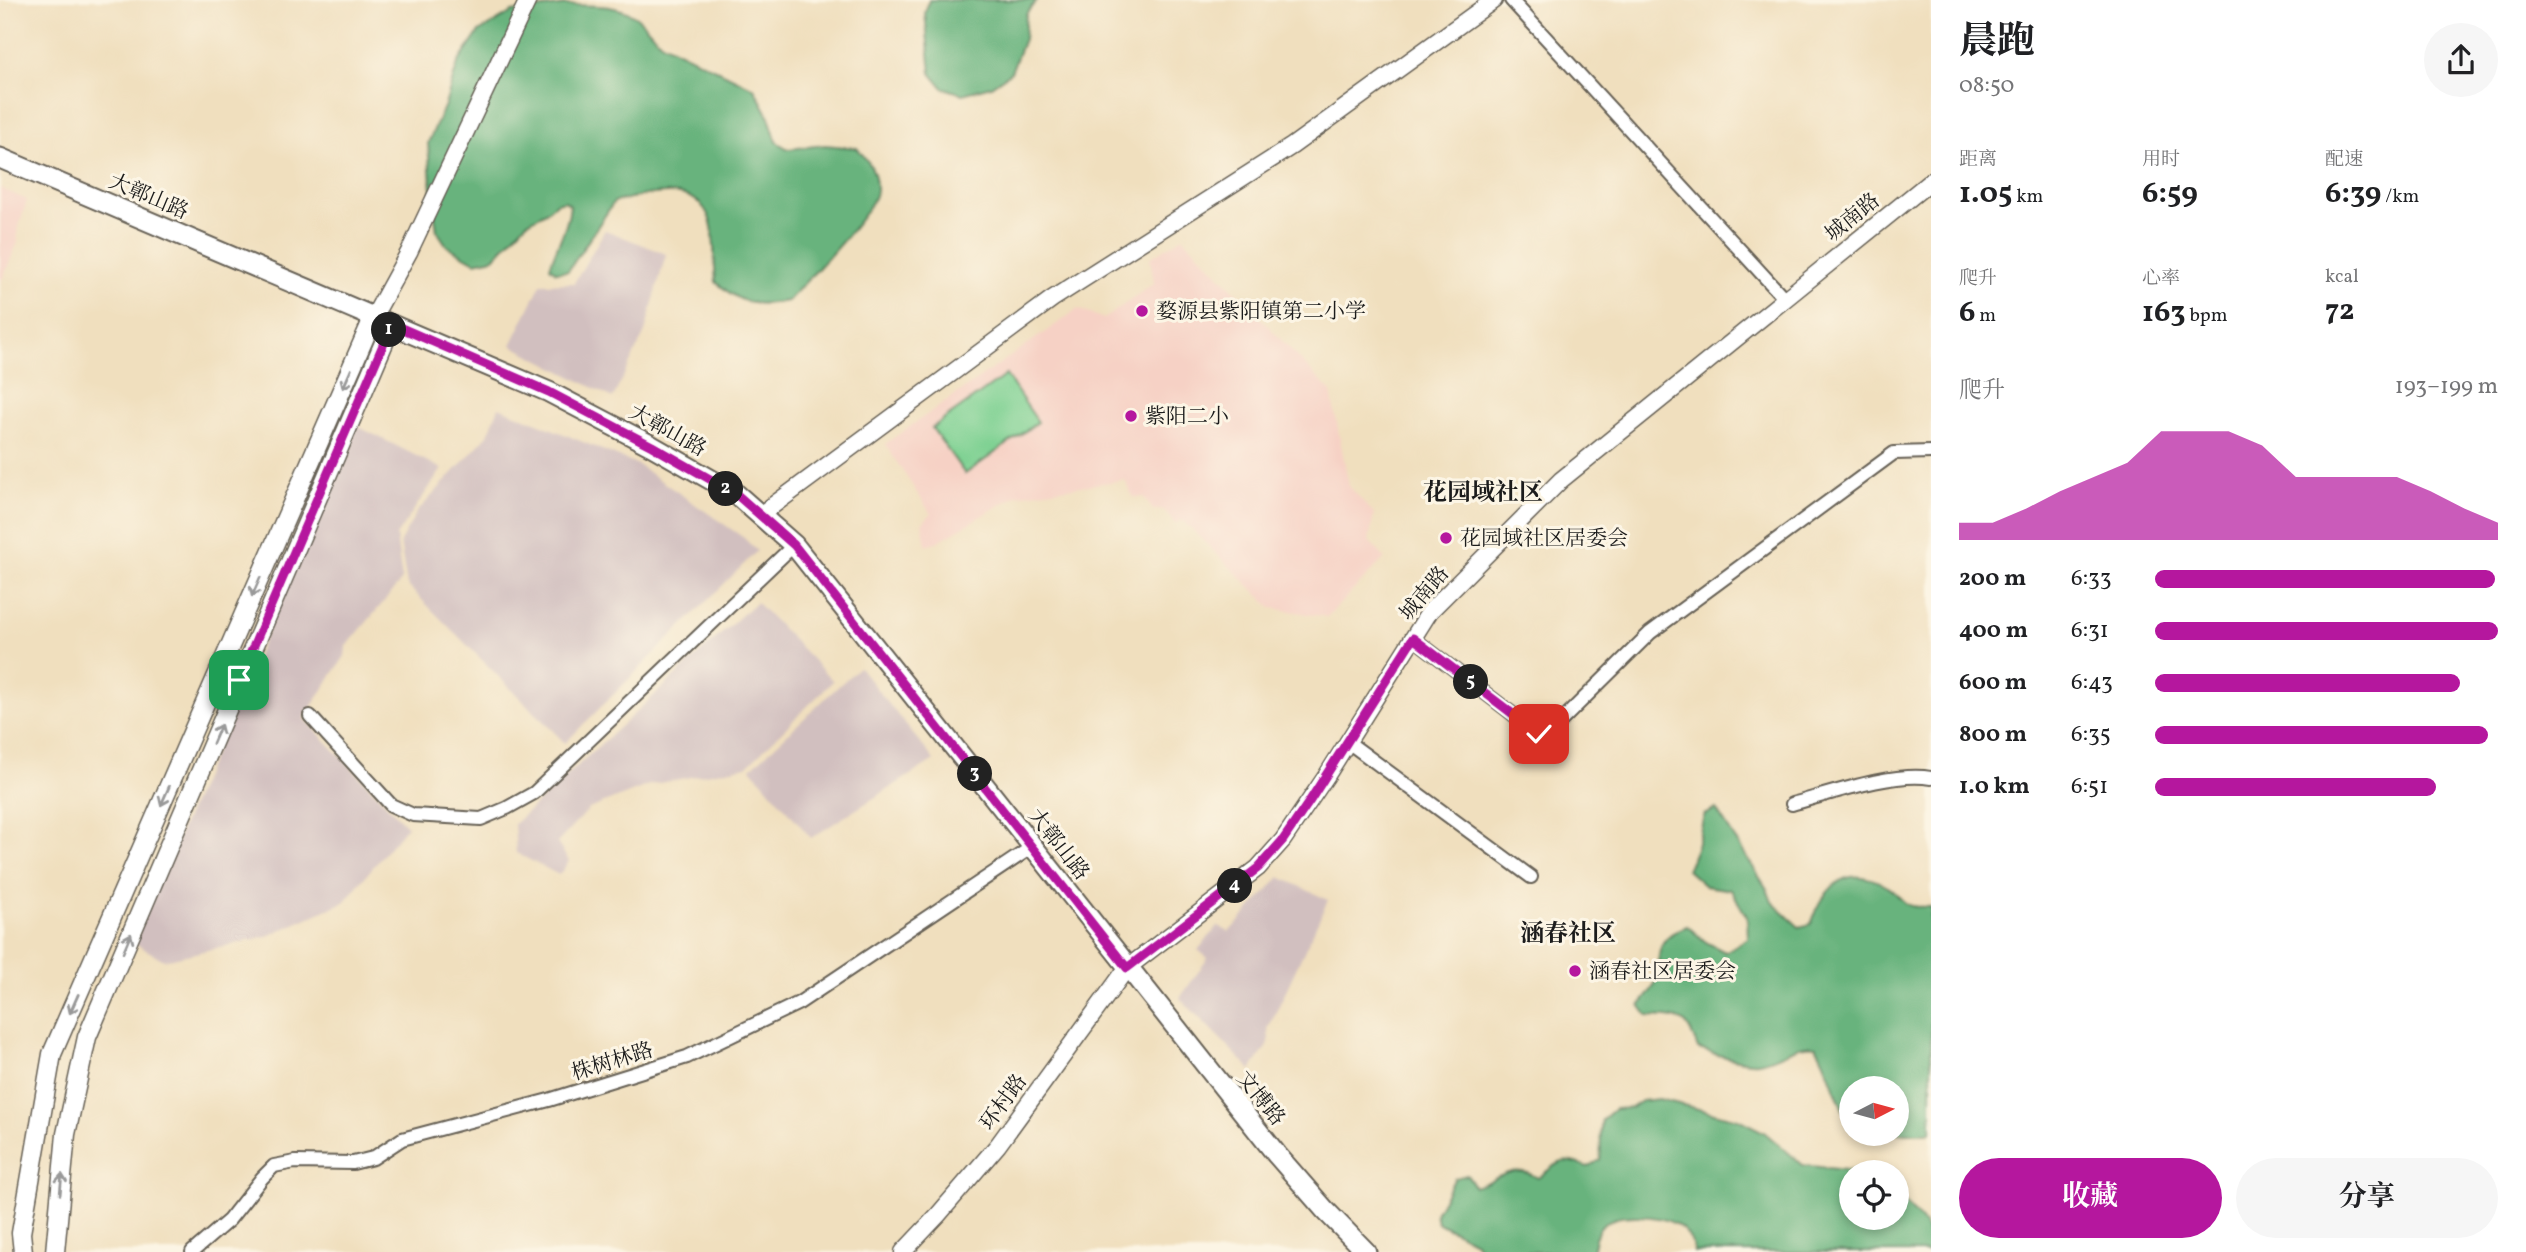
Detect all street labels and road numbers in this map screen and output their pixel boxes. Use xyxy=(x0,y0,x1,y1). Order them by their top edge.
street label: 大鄣山路 xyxy=(104,168,193,227)
street label: 城南路 xyxy=(1819,187,1887,249)
street label: 大鄣山路 xyxy=(624,398,711,464)
street label: 城南路 xyxy=(1394,561,1457,627)
street label: 大鄣山路 xyxy=(1021,803,1095,887)
street label: 株树林路 xyxy=(568,1036,657,1089)
street label: 文博路 xyxy=(1229,1065,1291,1133)
street label: 环村路 xyxy=(974,1069,1034,1137)

